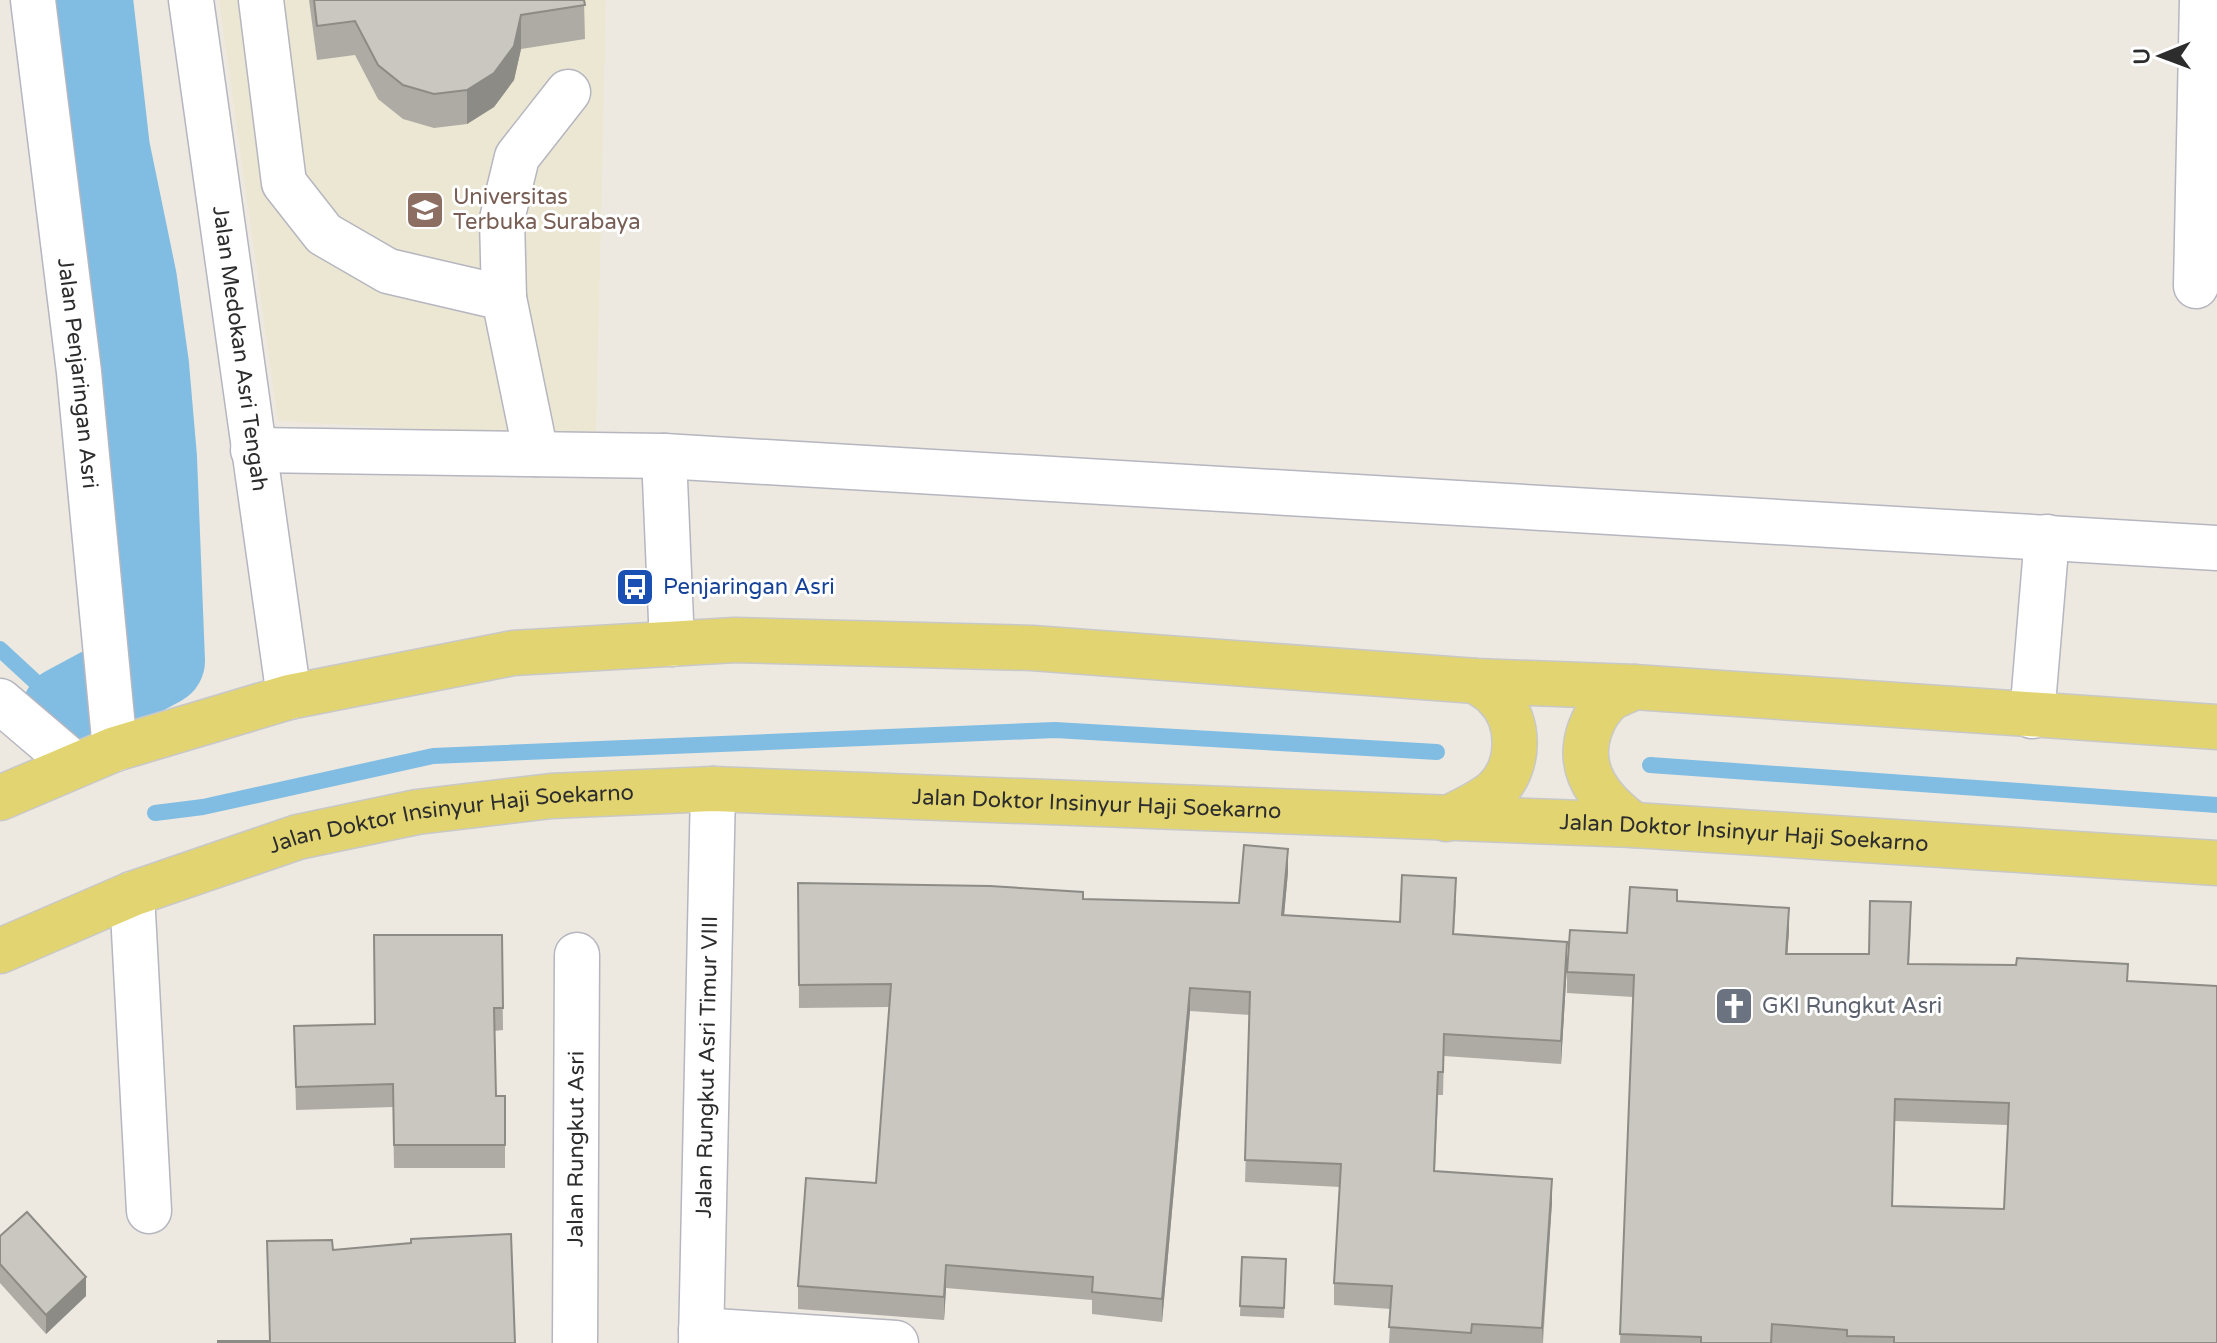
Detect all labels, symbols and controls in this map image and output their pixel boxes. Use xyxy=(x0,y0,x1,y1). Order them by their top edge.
north arrow xyxy=(2121,16,2201,96)
text: U xyxy=(2129,48,2155,65)
place label: Universitas Terbuka Surabaya xyxy=(453,184,641,235)
school or university icon: Universitas Terbuka Surabaya xyxy=(404,189,446,231)
street label: Jalan Medokan Asri Tengah xyxy=(207,204,273,493)
street label: Jalan Penjaringan Asri xyxy=(52,257,103,490)
bus stop icon: Penjaringan Asri xyxy=(614,566,656,608)
place label: Penjaringan Asri xyxy=(663,574,835,600)
street label: Jalan Doktor Insinyur Haji Soekarno xyxy=(265,779,634,859)
street label: Jalan Doktor Insinyur Haji Soekarno xyxy=(911,784,1282,824)
street label: Jalan Doktor Insinyur Haji Soekarno xyxy=(1559,809,1929,857)
street label: Jalan Rungkut Asri Timur VIII xyxy=(691,915,723,1219)
church icon: GKI Rungkut Asri xyxy=(1713,985,1755,1027)
place label: GKI Rungkut Asri xyxy=(1762,993,1942,1019)
street label: Jalan Rungkut Asri xyxy=(562,1051,590,1247)

